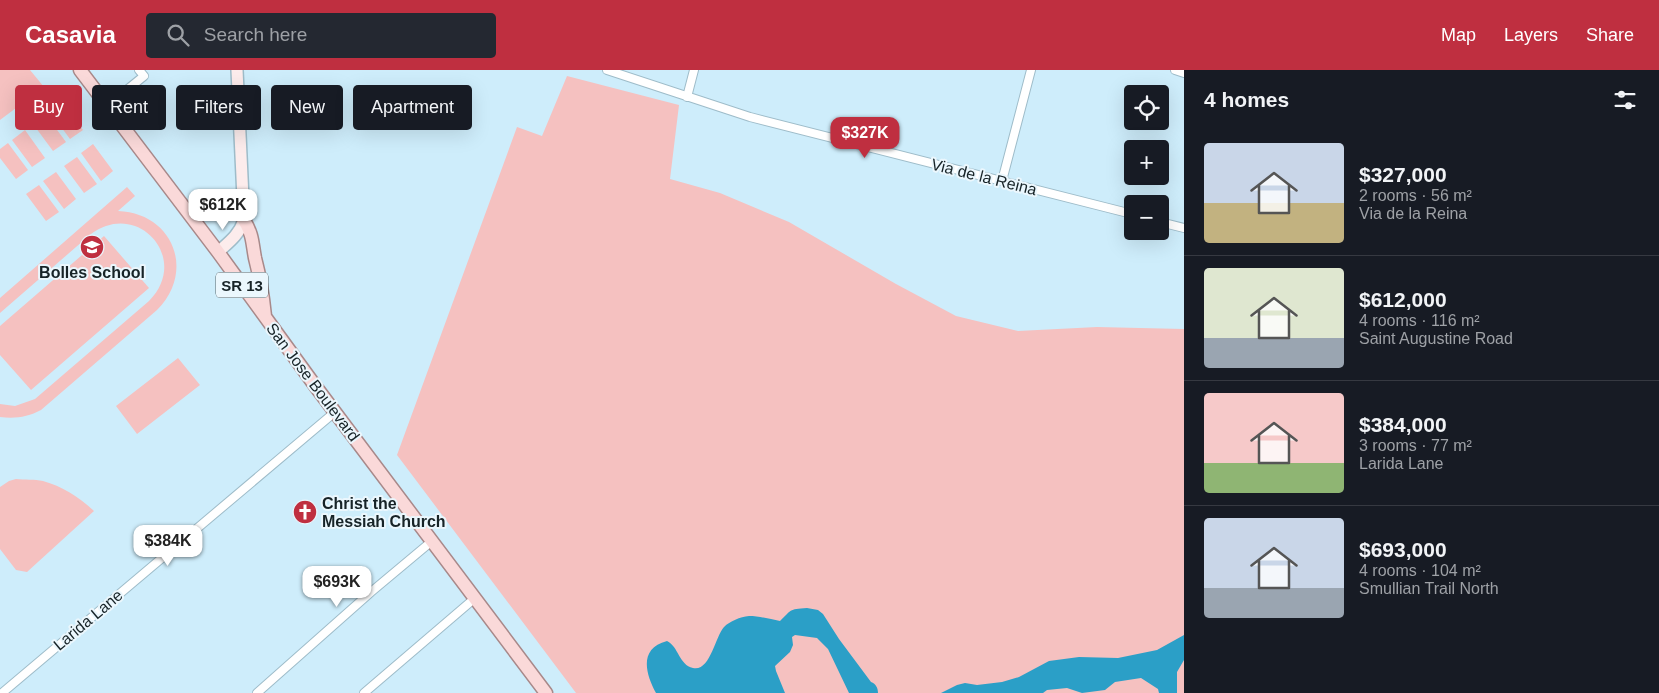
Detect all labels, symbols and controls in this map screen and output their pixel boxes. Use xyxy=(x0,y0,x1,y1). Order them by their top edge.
search box xyxy=(146,13,496,58)
text: Casavia xyxy=(25,21,116,48)
icon: search xyxy=(164,21,192,49)
text: Search here xyxy=(204,24,307,45)
text: Map xyxy=(1441,25,1476,45)
text: Layers xyxy=(1504,25,1558,45)
text: Share xyxy=(1586,25,1634,45)
chip: Buy xyxy=(15,85,82,130)
chip: Rent xyxy=(92,85,166,130)
chip: Filters xyxy=(176,85,261,130)
chip: New xyxy=(271,85,343,130)
chip: Apartment xyxy=(353,85,472,130)
map controls xyxy=(1124,85,1169,240)
button: locate xyxy=(1124,85,1169,130)
icon: filters xyxy=(1611,86,1639,114)
text: 4 homes xyxy=(1204,88,1289,111)
pin: $327K xyxy=(830,116,900,159)
text: $327K xyxy=(841,124,889,141)
button: + xyxy=(1124,140,1169,185)
street label: Via de la Reina xyxy=(929,156,1039,198)
icon: home xyxy=(1244,163,1304,223)
text: $327,000 xyxy=(1359,163,1447,186)
text: 2 rooms · 56 m² xyxy=(1359,187,1472,204)
pin: $612K xyxy=(188,189,258,231)
button: − xyxy=(1124,195,1169,240)
text: $612K xyxy=(199,196,247,213)
text: Via de la Reina xyxy=(1359,205,1467,222)
school or university icon: Bolles School xyxy=(79,234,105,260)
place label: Bolles School xyxy=(39,264,145,281)
road number: SR 13 xyxy=(216,272,268,298)
icon: home xyxy=(1244,288,1304,348)
text: $612,000 xyxy=(1359,288,1447,311)
text: 4 rooms · 116 m² xyxy=(1359,312,1480,329)
street label: San Jose Boulevard xyxy=(263,320,363,444)
text: Saint Augustine Road xyxy=(1359,330,1513,347)
icon: home xyxy=(1244,413,1304,473)
text: $384,000 xyxy=(1359,413,1447,436)
text: 3 rooms · 77 m² xyxy=(1359,437,1472,454)
text: Larida Lane xyxy=(1359,455,1444,472)
place label: Christ the Messiah Church xyxy=(322,495,446,530)
church icon: Christ the Messiah Church xyxy=(292,499,318,525)
pin: $384K xyxy=(133,524,203,567)
text: $384K xyxy=(144,532,192,549)
icon: home xyxy=(1244,538,1304,598)
text: $693,000 xyxy=(1359,538,1447,561)
text: 4 rooms · 104 m² xyxy=(1359,562,1481,579)
pin: $693K xyxy=(302,566,372,608)
text: $693K xyxy=(313,573,361,590)
text: Smullian Trail North xyxy=(1359,580,1499,597)
street label: Larida Lane xyxy=(50,586,126,654)

